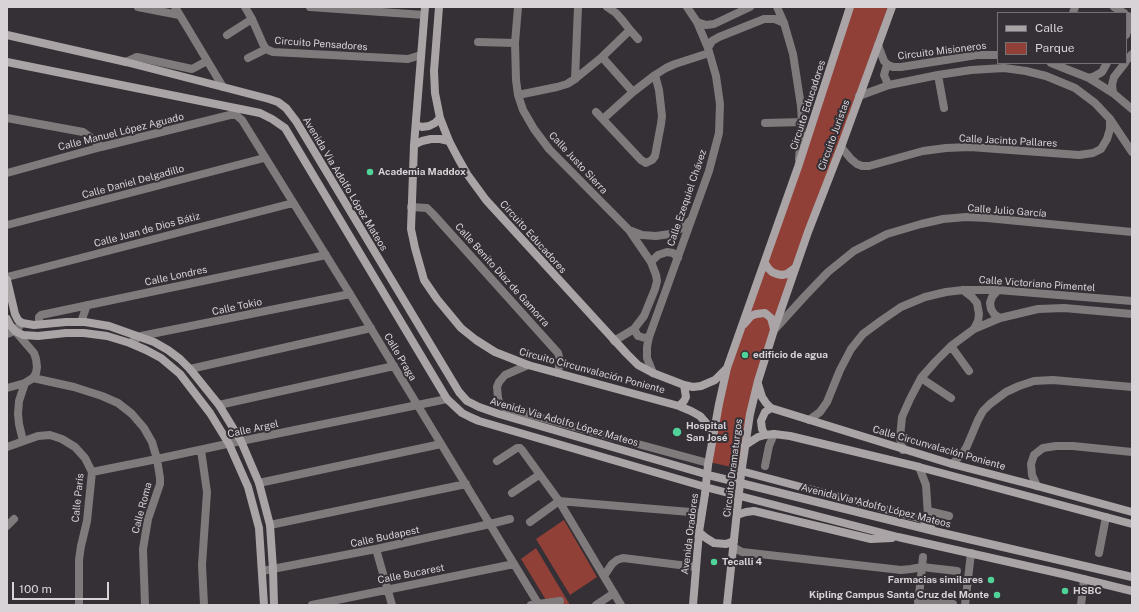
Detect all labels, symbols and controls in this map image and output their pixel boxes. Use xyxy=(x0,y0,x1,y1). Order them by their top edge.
legend xyxy=(997,12,1127,64)
text: Calle xyxy=(1035,21,1063,35)
street label: Circuito Pensadores xyxy=(274,35,368,53)
street label: Circuito Misioneros xyxy=(897,40,987,62)
text: Parque xyxy=(1035,41,1075,55)
street label: Circuito Educadores xyxy=(788,59,828,151)
street label: Circuito Juristas xyxy=(816,98,852,172)
street label: Calle Manuel López Aguado xyxy=(57,111,185,153)
street label: Avenida Via Adolfo López Mateos xyxy=(300,115,390,253)
street label: Calle Justo Sierra xyxy=(546,129,610,197)
street label: Calle Jacinto Pallares xyxy=(958,132,1058,150)
street label: Calle Ezequiel Chávez xyxy=(665,148,709,248)
street label: Calle Daniel Delgadillo xyxy=(81,163,185,201)
place label: Academia Maddox xyxy=(378,166,466,178)
marker: Academia Maddox xyxy=(365,167,375,177)
street label: Circuito Educadores xyxy=(497,198,569,276)
street label: Calle Julio García xyxy=(967,202,1047,220)
street label: Calle Juan de Dios Bátiz xyxy=(93,210,201,250)
street label: Calle Benito Díaz de Gamorra xyxy=(452,221,552,329)
street label: Calle Londres xyxy=(144,264,208,288)
street label: Calle Victoriano Pimentel xyxy=(978,274,1096,294)
street label: Calle Tokio xyxy=(211,296,263,318)
street label: Calle Praga xyxy=(381,331,419,383)
street label: Circuito Circunvalación Poniente xyxy=(518,346,666,396)
place label: edificio de agua xyxy=(753,349,828,361)
marker: edificio de agua xyxy=(740,350,750,360)
street label: Avenida Via Adolfo López Mateos xyxy=(488,395,640,449)
street label: Calle Argel xyxy=(226,418,280,440)
street label: Circuito Dramaturgos xyxy=(721,418,745,518)
place label: Hospital San José xyxy=(686,420,727,444)
street label: Calle Circunvalación Poniente xyxy=(871,423,1007,473)
marker: Hospital San José xyxy=(671,426,683,438)
street label: Calle París xyxy=(69,473,87,523)
street label: Calle Roma xyxy=(129,481,155,535)
street label: Avenida Via Adolfo López Mateos xyxy=(800,482,952,530)
street label: Avenida Oradores xyxy=(679,493,701,575)
street label: Calle Budapest xyxy=(349,524,421,550)
place label: Tecalli 4 xyxy=(722,556,762,568)
marker: Tecalli 4 xyxy=(709,557,719,567)
street label: Calle Bucarest xyxy=(377,562,445,586)
scale bar xyxy=(14,574,111,600)
place label: Farmacias similares xyxy=(888,574,983,586)
marker: Farmacias similares xyxy=(986,575,996,585)
text: 100 m xyxy=(19,582,52,596)
place label: HSBC xyxy=(1073,585,1102,597)
marker: HSBC xyxy=(1060,586,1070,596)
place label: Kipling Campus Santa Cruz del Monte xyxy=(809,589,989,601)
marker: Kipling Campus Santa Cruz del Monte xyxy=(992,590,1002,600)

